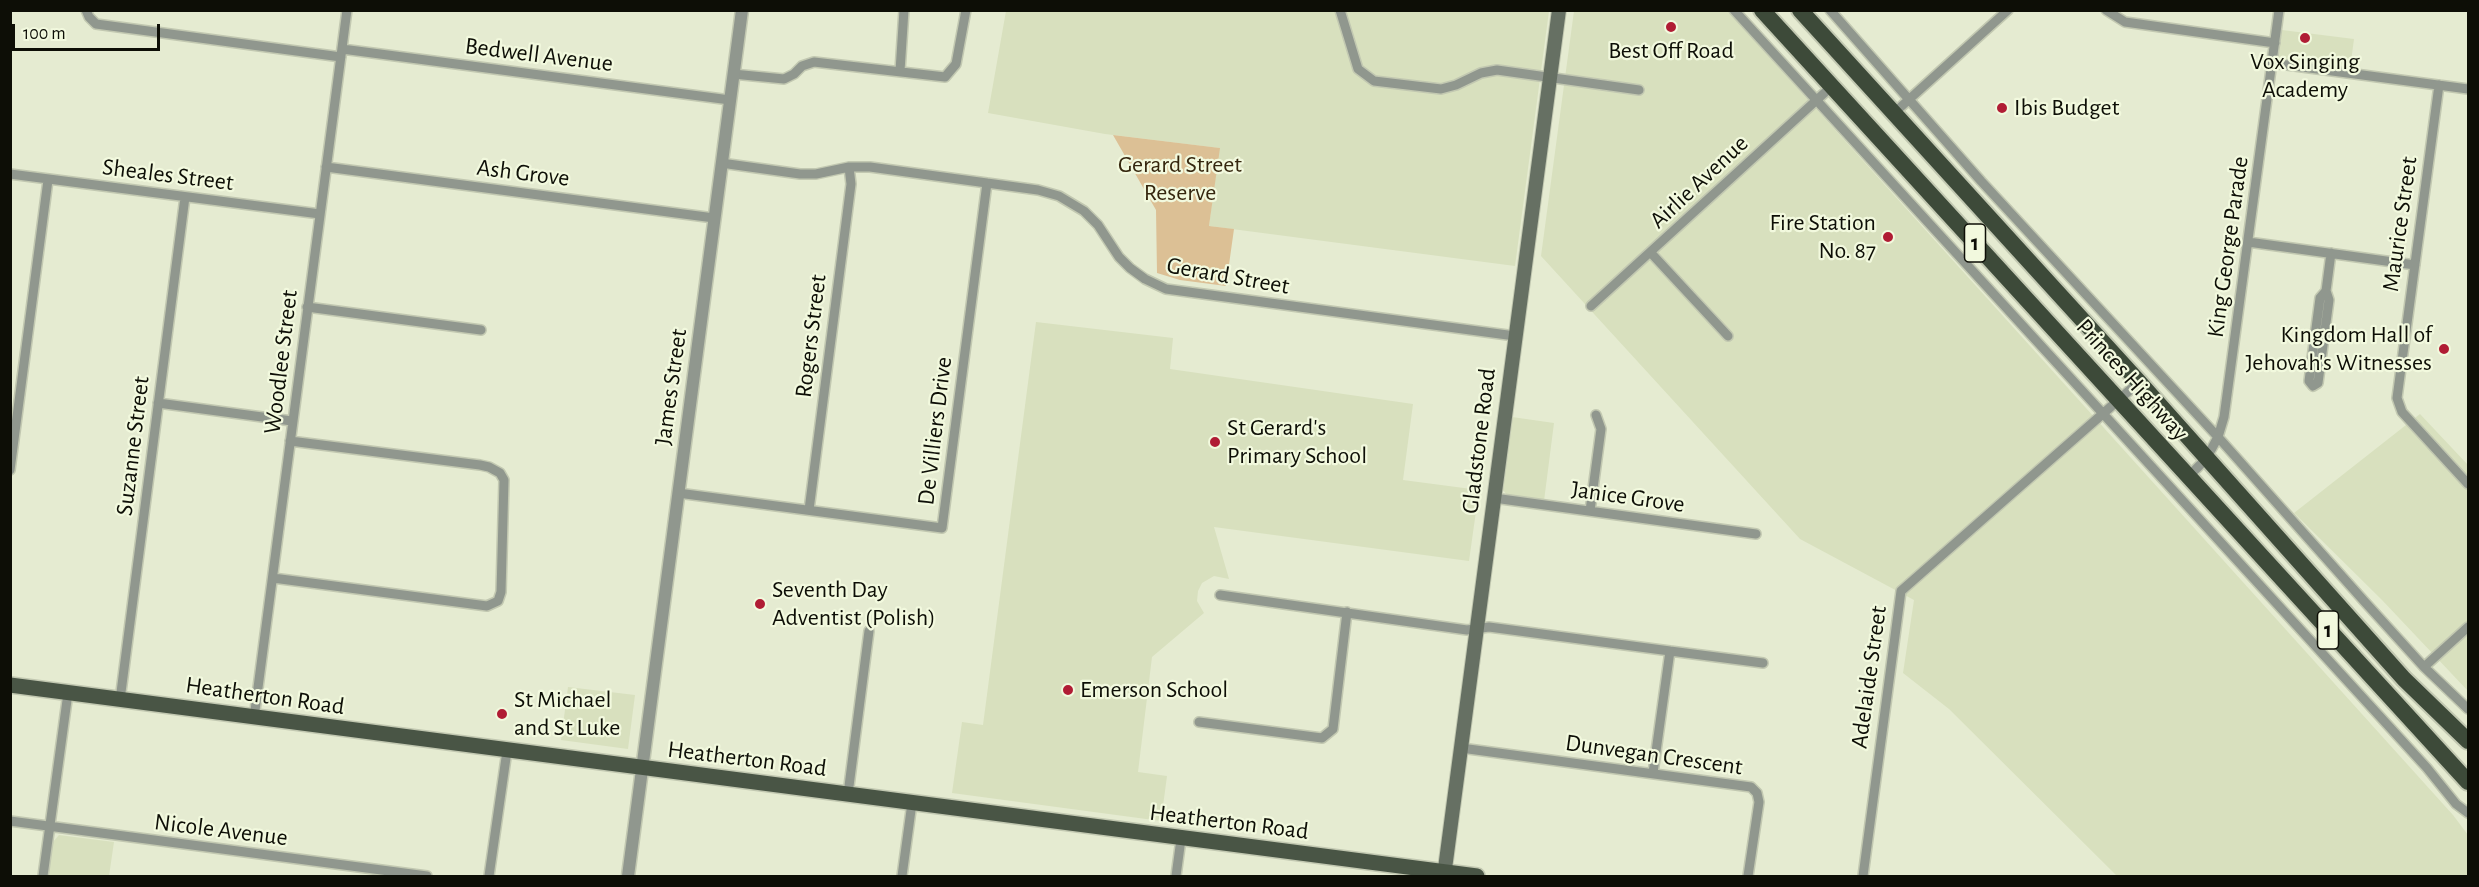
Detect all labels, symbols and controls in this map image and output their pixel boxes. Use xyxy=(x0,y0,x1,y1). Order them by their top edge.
scale bar xyxy=(15,12,164,50)
marker: Best Off Road xyxy=(1664,20,1678,34)
text: 100 m xyxy=(23,25,66,43)
marker: Vox Singing Academy xyxy=(2298,31,2312,45)
street label: Bedwell Avenue xyxy=(463,32,615,78)
place label: Best Off Road xyxy=(1608,37,1734,65)
place label: Vox Singing Academy xyxy=(2250,48,2360,104)
place label: Ibis Budget xyxy=(2014,94,2119,122)
marker: Ibis Budget xyxy=(1995,101,2009,115)
street label: Airlie Avenue xyxy=(1644,129,1754,235)
park label: Gerard Street Reserve xyxy=(1118,151,1242,207)
street label: Sheales Street xyxy=(101,153,235,197)
street label: Ash Grove xyxy=(475,153,571,193)
street label: King George Parade xyxy=(2201,155,2255,339)
street label: Maurice Street xyxy=(2376,155,2424,293)
place label: Fire Station No. 87 xyxy=(1770,209,1876,265)
road number: 1 xyxy=(1964,224,1986,262)
marker: Fire Station No. 87 xyxy=(1881,230,1895,244)
street label: Gerard Street xyxy=(1164,251,1292,301)
street label: Rogers Street xyxy=(789,273,833,399)
street label: Woodlee Street xyxy=(258,288,304,436)
street label: Princes Highway xyxy=(2070,313,2194,447)
place label: Kingdom Hall of Jehovah's Witnesses xyxy=(2245,321,2432,377)
street label: James Street xyxy=(649,327,693,447)
marker: Kingdom Hall of Jehovah's Witnesses xyxy=(2437,342,2451,356)
street label: De Villiers Drive xyxy=(912,355,958,507)
street label: Gladstone Road xyxy=(1456,367,1502,515)
street label: Suzanne Street xyxy=(110,375,156,517)
place label: St Gerard's Primary School xyxy=(1227,414,1367,470)
marker: St Gerard's Primary School xyxy=(1208,435,1222,449)
street label: Janice Grove xyxy=(1569,475,1687,519)
place label: Seventh Day Adventist (Polish) xyxy=(772,576,936,632)
marker: Seventh Day Adventist (Polish) xyxy=(753,597,767,611)
street label: Adelaide Street xyxy=(1845,604,1893,750)
road number: 1 xyxy=(2318,611,2338,649)
street label: Heatherton Road xyxy=(184,671,346,721)
place label: Emerson School xyxy=(1080,676,1228,704)
marker: Emerson School xyxy=(1061,683,1075,697)
place label: St Michael and St Luke xyxy=(514,686,620,742)
marker: St Michael and St Luke xyxy=(495,707,509,721)
street label: Dunvegan Crescent xyxy=(1564,728,1744,782)
street label: Heatherton Road xyxy=(666,735,828,783)
street label: Heatherton Road xyxy=(1148,798,1310,846)
street label: Nicole Avenue xyxy=(153,808,289,852)

